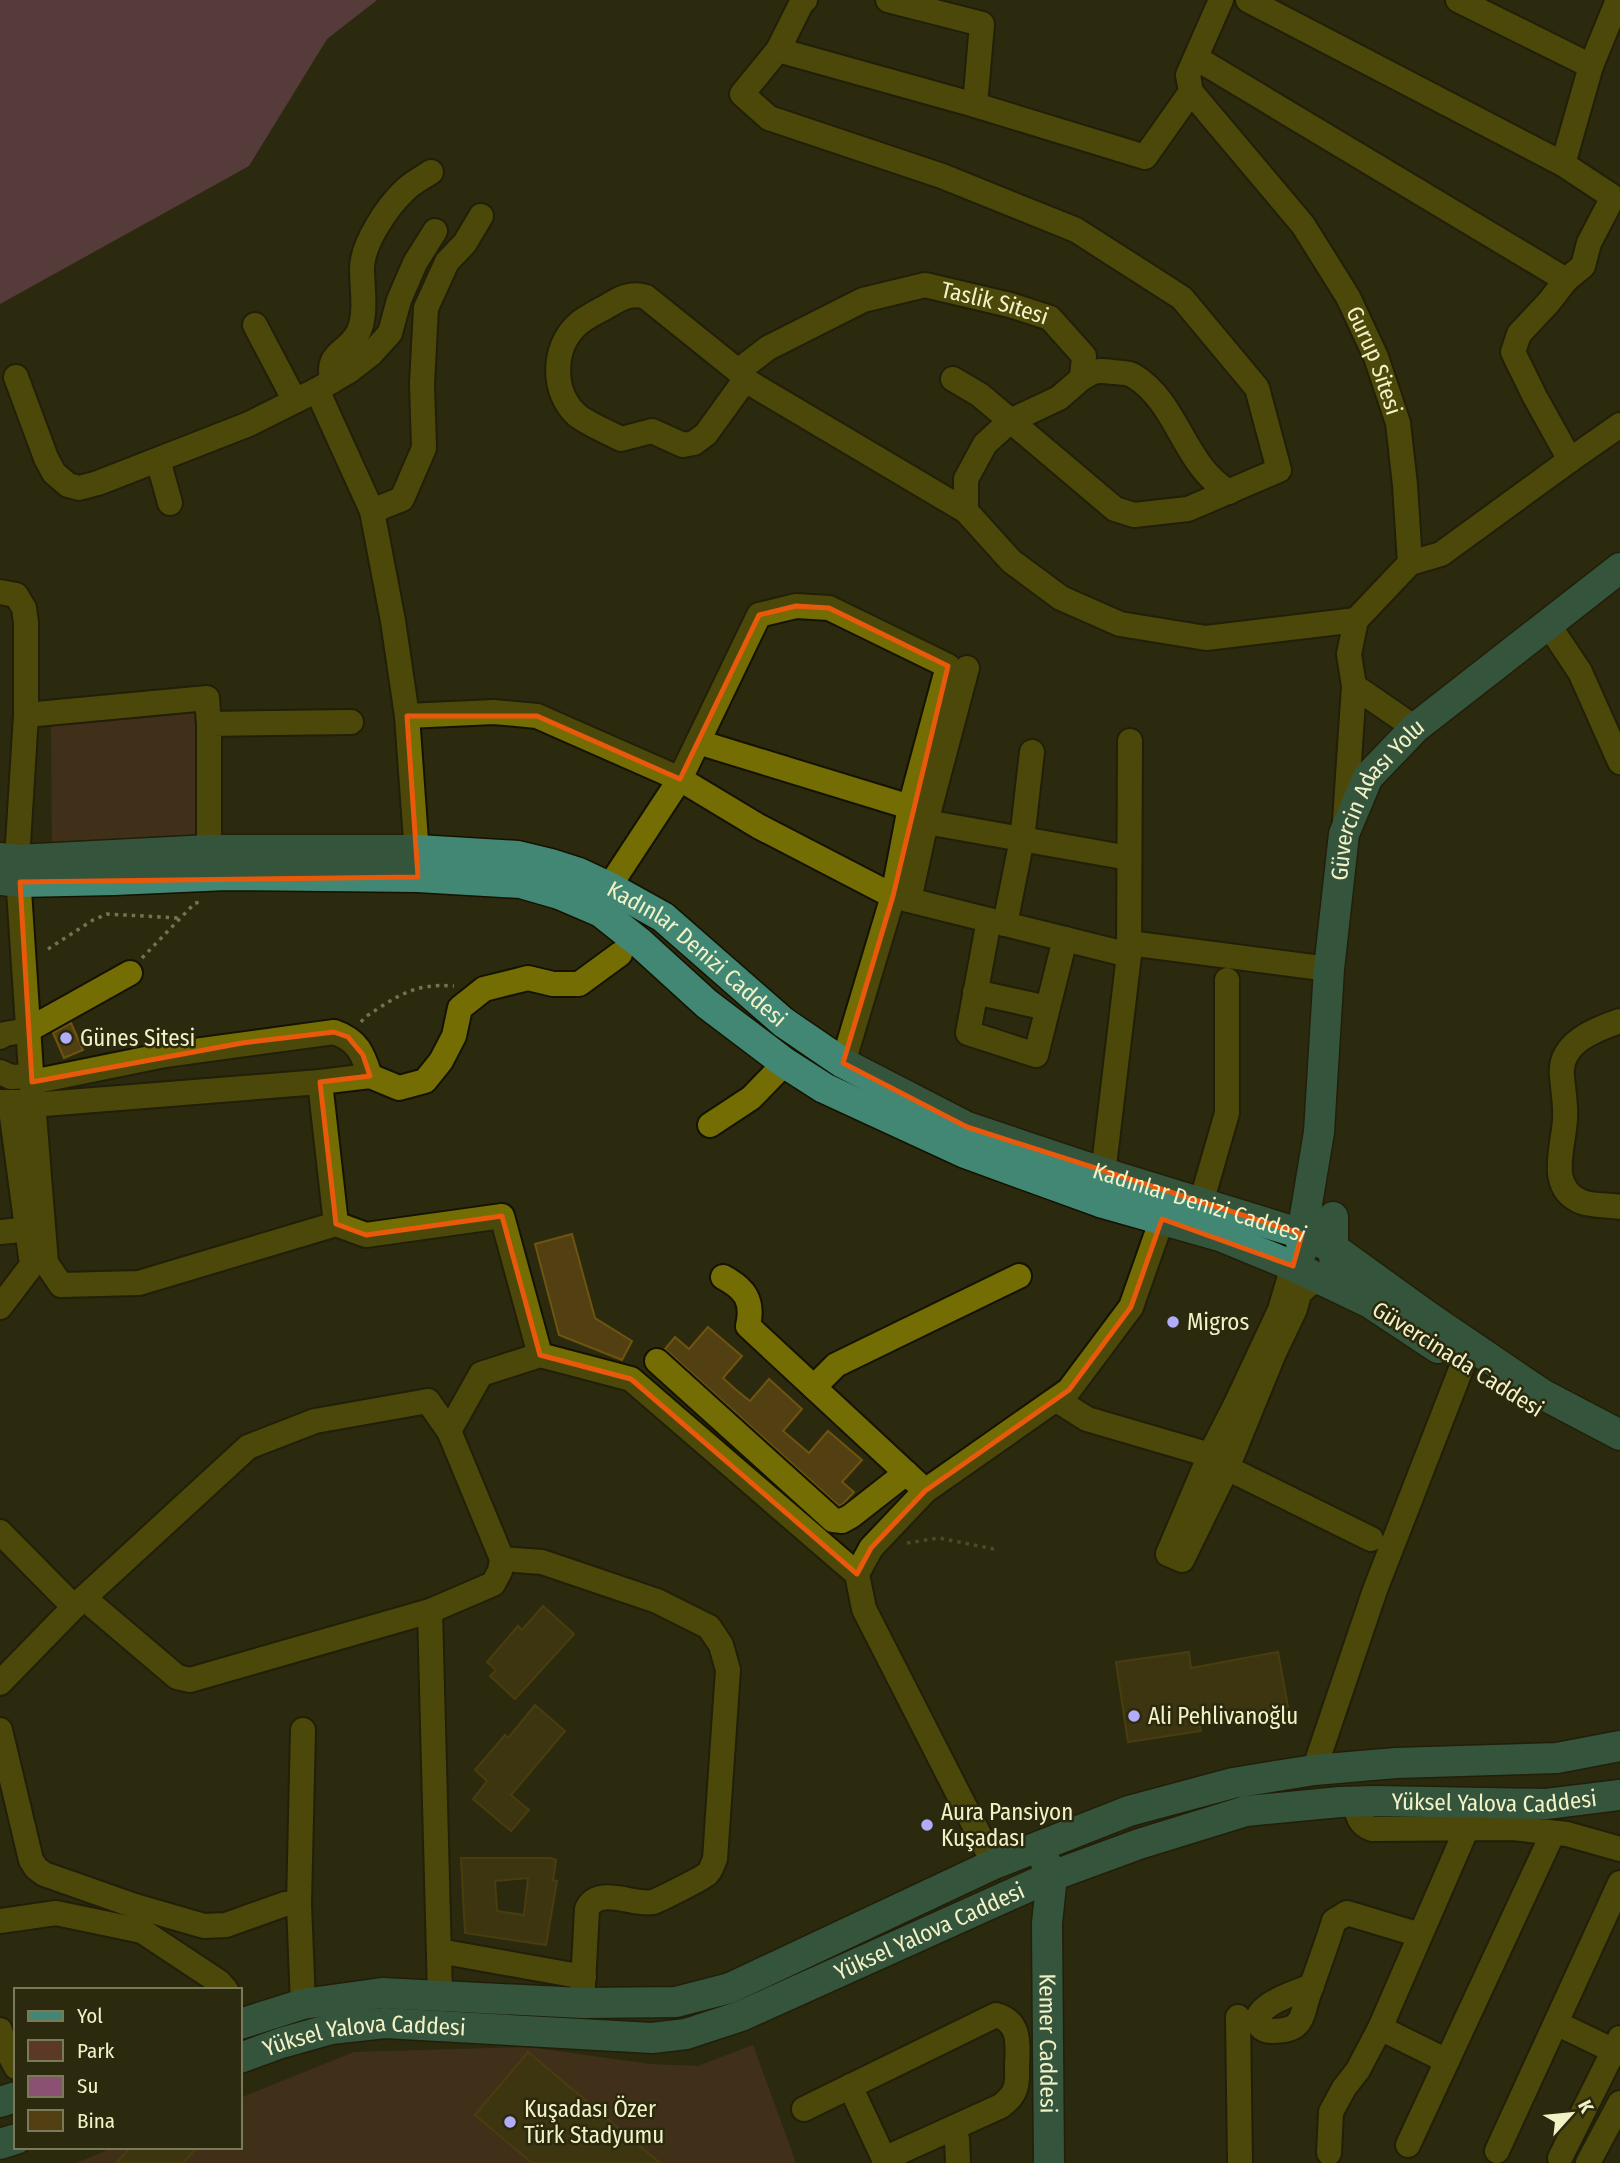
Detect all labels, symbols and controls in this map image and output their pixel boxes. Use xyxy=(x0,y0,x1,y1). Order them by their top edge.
street label: Taslik Sitesi xyxy=(938,275,1052,331)
street label: Gurup Sitesi xyxy=(1340,302,1408,418)
street label: Güvercin Adası Yolu xyxy=(1325,712,1430,882)
street label: Kadınlar Denizi Caddesi xyxy=(602,875,793,1033)
place label: Günes Sitesi xyxy=(80,1024,195,1052)
marker: Günes Sitesi xyxy=(58,1030,74,1046)
street label: Kadınlar Denizi Caddesi xyxy=(1089,1156,1311,1248)
street label: Güvercinada Caddesi xyxy=(1367,1295,1549,1423)
place label: Migros xyxy=(1187,1308,1249,1336)
marker: Migros xyxy=(1165,1314,1181,1330)
place label: Ali Pehlivanoğlu xyxy=(1148,1702,1298,1730)
marker: Ali Pehlivanoğlu xyxy=(1126,1708,1142,1724)
street label: Yüksel Yalova Caddesi xyxy=(1391,1784,1598,1818)
place label: Aura Pansiyon Kuşadası xyxy=(941,1798,1073,1852)
marker: Aura Pansiyon Kuşadası xyxy=(919,1817,935,1833)
street label: Yüksel Yalova Caddesi xyxy=(830,1876,1029,1986)
street label: Kemer Caddesi xyxy=(1033,1973,1063,2114)
legend xyxy=(14,1988,242,2149)
text: Yol xyxy=(77,2003,103,2029)
street label: Yüksel Yalova Caddesi xyxy=(259,2009,466,2062)
text: Park xyxy=(77,2038,115,2064)
text: Su xyxy=(77,2073,98,2099)
north arrow xyxy=(1536,2079,1606,2149)
place label: Kuşadası Özer Türk Stadyumu xyxy=(524,2095,664,2149)
text: K xyxy=(1573,2096,1599,2118)
text: Bina xyxy=(77,2108,115,2134)
marker: Kuşadası Özer Türk Stadyumu xyxy=(502,2114,518,2130)

